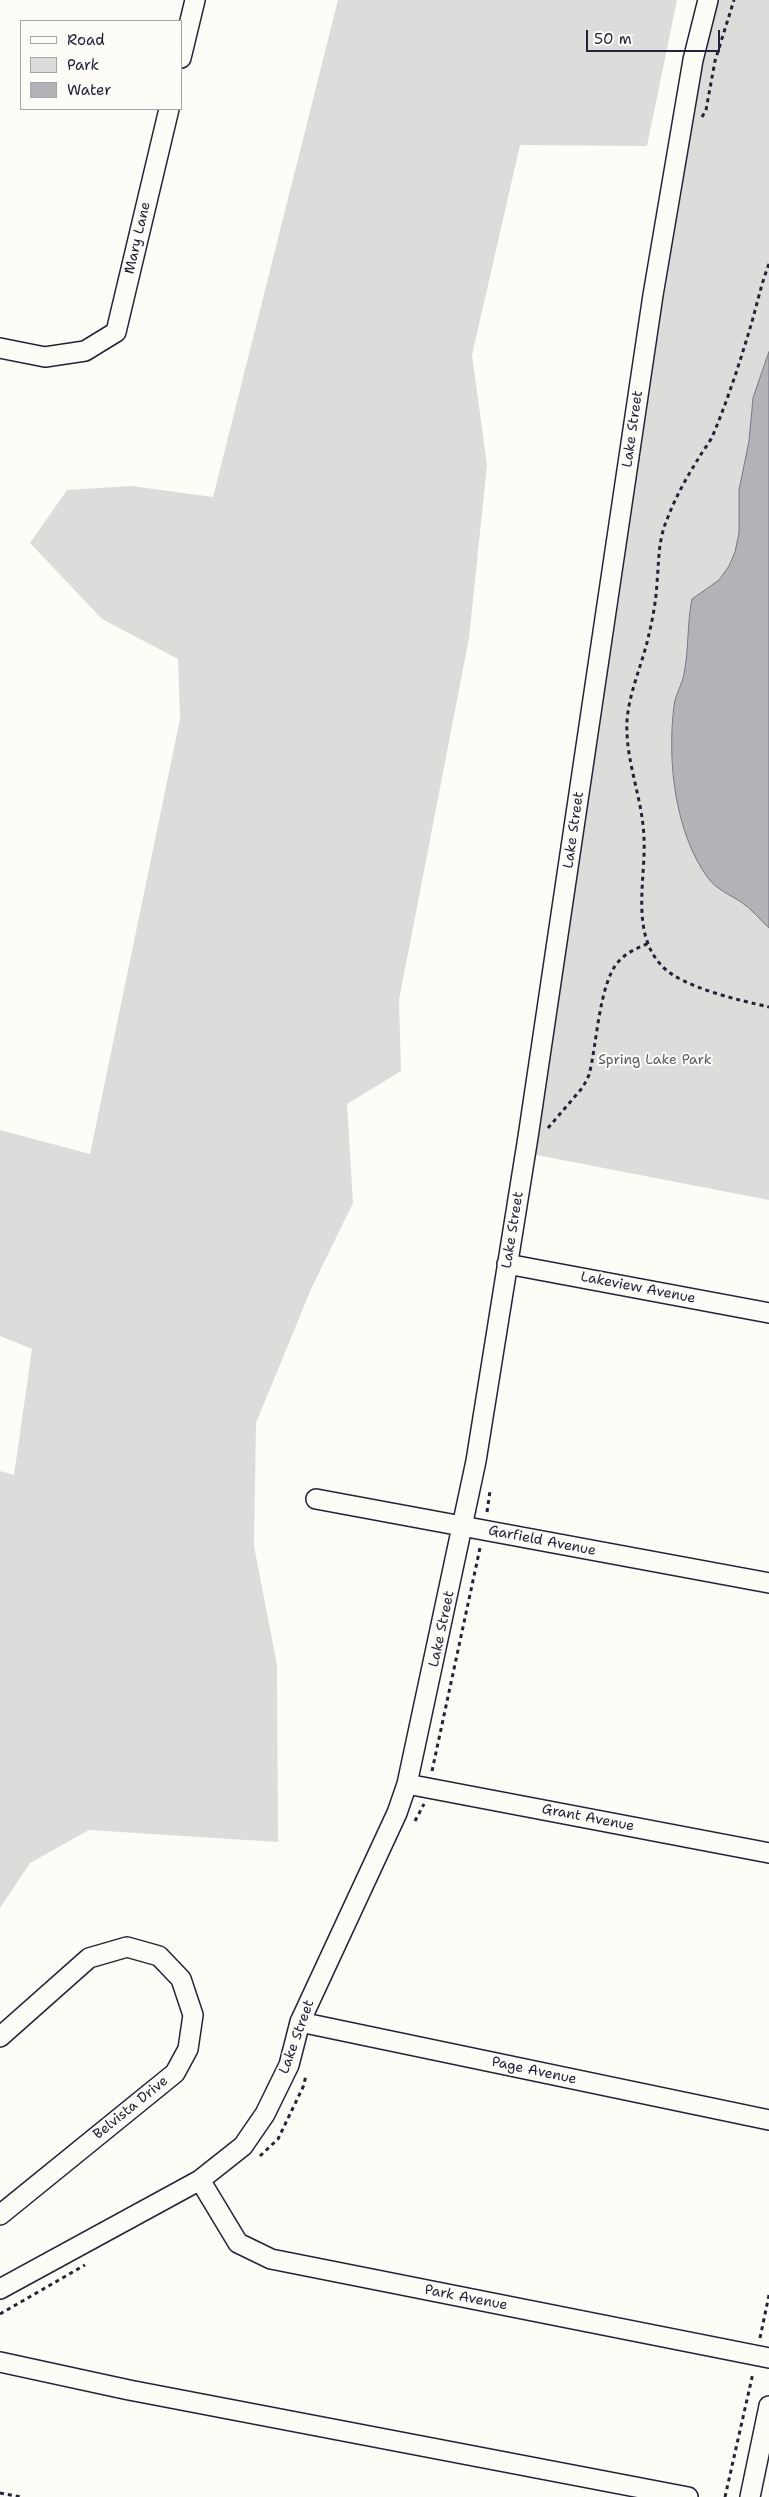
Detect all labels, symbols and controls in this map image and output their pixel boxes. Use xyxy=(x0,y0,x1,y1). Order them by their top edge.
legend xyxy=(20,20,182,110)
scale bar xyxy=(589,20,723,52)
text: 50 m xyxy=(594,29,632,49)
text: Road xyxy=(67,30,105,50)
text: Park xyxy=(67,55,99,75)
text: Water xyxy=(67,80,111,100)
street label: Mary Lane xyxy=(122,200,154,276)
street label: Lake Street xyxy=(619,389,647,469)
street label: Lake Street xyxy=(560,790,588,870)
park label: Spring Lake Park xyxy=(598,1052,712,1068)
street label: Lake Street xyxy=(499,1190,527,1270)
street label: Lakeview Avenue xyxy=(579,1269,697,1307)
street label: Garfield Avenue xyxy=(487,1522,597,1560)
street label: Lake Street xyxy=(426,1589,458,1669)
street label: Grant Avenue xyxy=(540,1801,636,1835)
street label: Lake Street xyxy=(276,1998,318,2076)
street label: Page Avenue xyxy=(490,2054,578,2088)
street label: Belvista Drive xyxy=(90,2073,172,2143)
street label: Park Avenue xyxy=(423,2282,509,2314)

